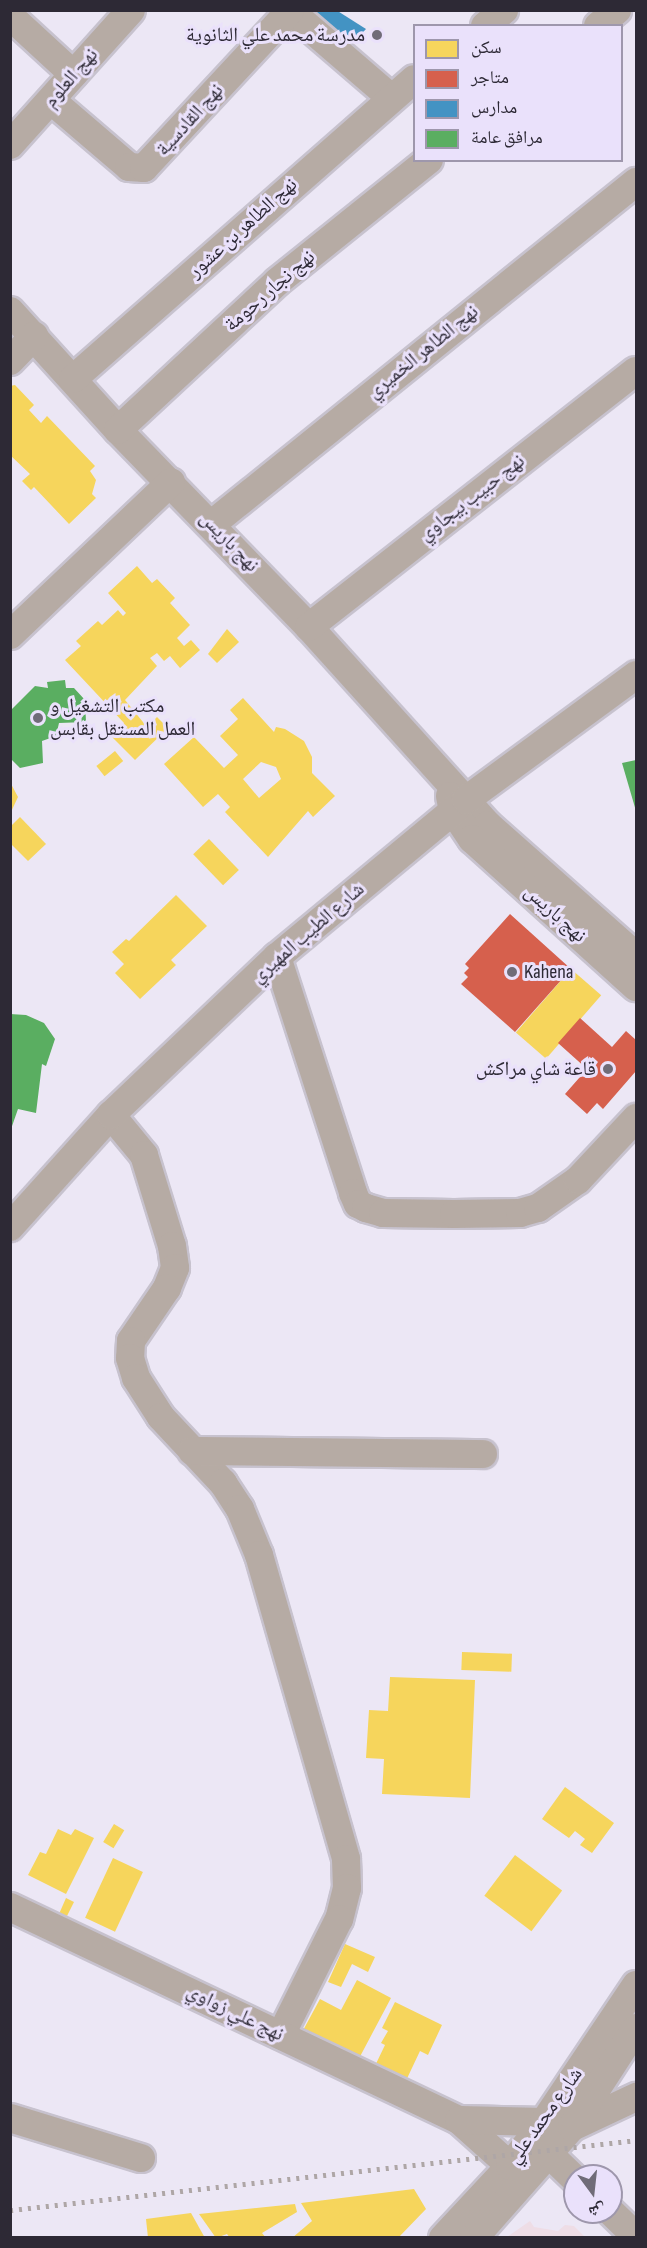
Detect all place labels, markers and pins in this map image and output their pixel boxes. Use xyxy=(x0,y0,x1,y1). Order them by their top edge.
place label: مدرسة محمد علي الثانوية xyxy=(186,23,365,47)
marker: مدرسة محمد علي الثانوية xyxy=(370,28,384,42)
place label: مكتب التشغيل و العمل المستقل بقابس xyxy=(50,694,195,741)
marker: مكتب التشغيل و العمل المستقل بقابس xyxy=(31,711,45,725)
place label: Kahena xyxy=(524,960,573,984)
marker: Kahena xyxy=(505,965,519,979)
place label: قاعة شاي مراكش xyxy=(476,1057,596,1081)
marker: قاعة شاي مراكش xyxy=(601,1062,615,1076)

